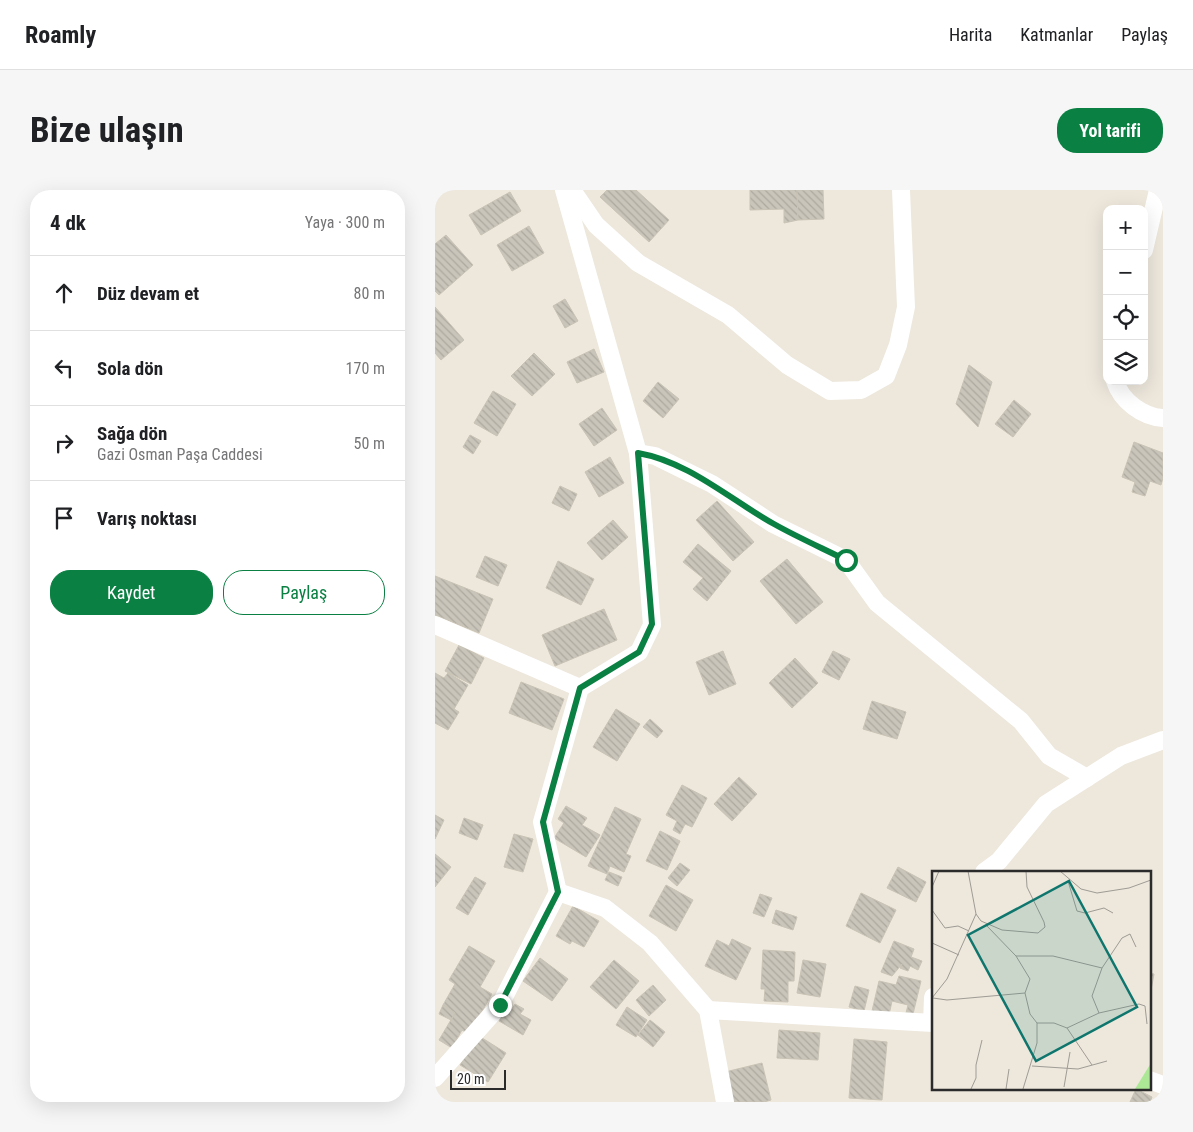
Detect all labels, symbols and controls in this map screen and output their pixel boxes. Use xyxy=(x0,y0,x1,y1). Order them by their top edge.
text: Roamly xyxy=(25,21,96,49)
text: Harita xyxy=(949,24,992,45)
text: Katmanlar xyxy=(1020,24,1093,45)
text: Paylaş xyxy=(1121,24,1168,45)
button: Yol tarifi xyxy=(1057,108,1163,153)
text: Bize ulaşın xyxy=(30,110,184,151)
map controls xyxy=(1103,205,1148,385)
button: + xyxy=(1103,205,1148,250)
text: 4 dk xyxy=(50,211,86,235)
text: Yaya · 300 m xyxy=(305,213,385,232)
button: − xyxy=(1103,250,1148,295)
icon: ahead xyxy=(50,279,78,307)
text: Düz devam et xyxy=(97,282,199,305)
text: 80 m xyxy=(353,284,385,303)
button: locate xyxy=(1103,295,1148,340)
button: layers xyxy=(1103,340,1148,385)
icon: left xyxy=(50,354,78,382)
text: Sola dön xyxy=(97,357,163,380)
text: 170 m xyxy=(346,359,385,378)
text: Sağa dön xyxy=(97,422,167,445)
icon: right xyxy=(50,429,78,457)
text: 50 m xyxy=(353,434,385,453)
text: Gazi Osman Paşa Caddesi xyxy=(97,445,263,464)
icon: arrive xyxy=(50,504,78,532)
text: Varış noktası xyxy=(97,507,197,530)
route start xyxy=(835,549,858,572)
button: Kaydet xyxy=(50,570,213,615)
button: Paylaş xyxy=(223,570,385,615)
inset map xyxy=(932,871,1151,1090)
route end xyxy=(489,994,512,1017)
scale bar xyxy=(450,1067,506,1090)
text: 20 m xyxy=(457,1071,485,1087)

